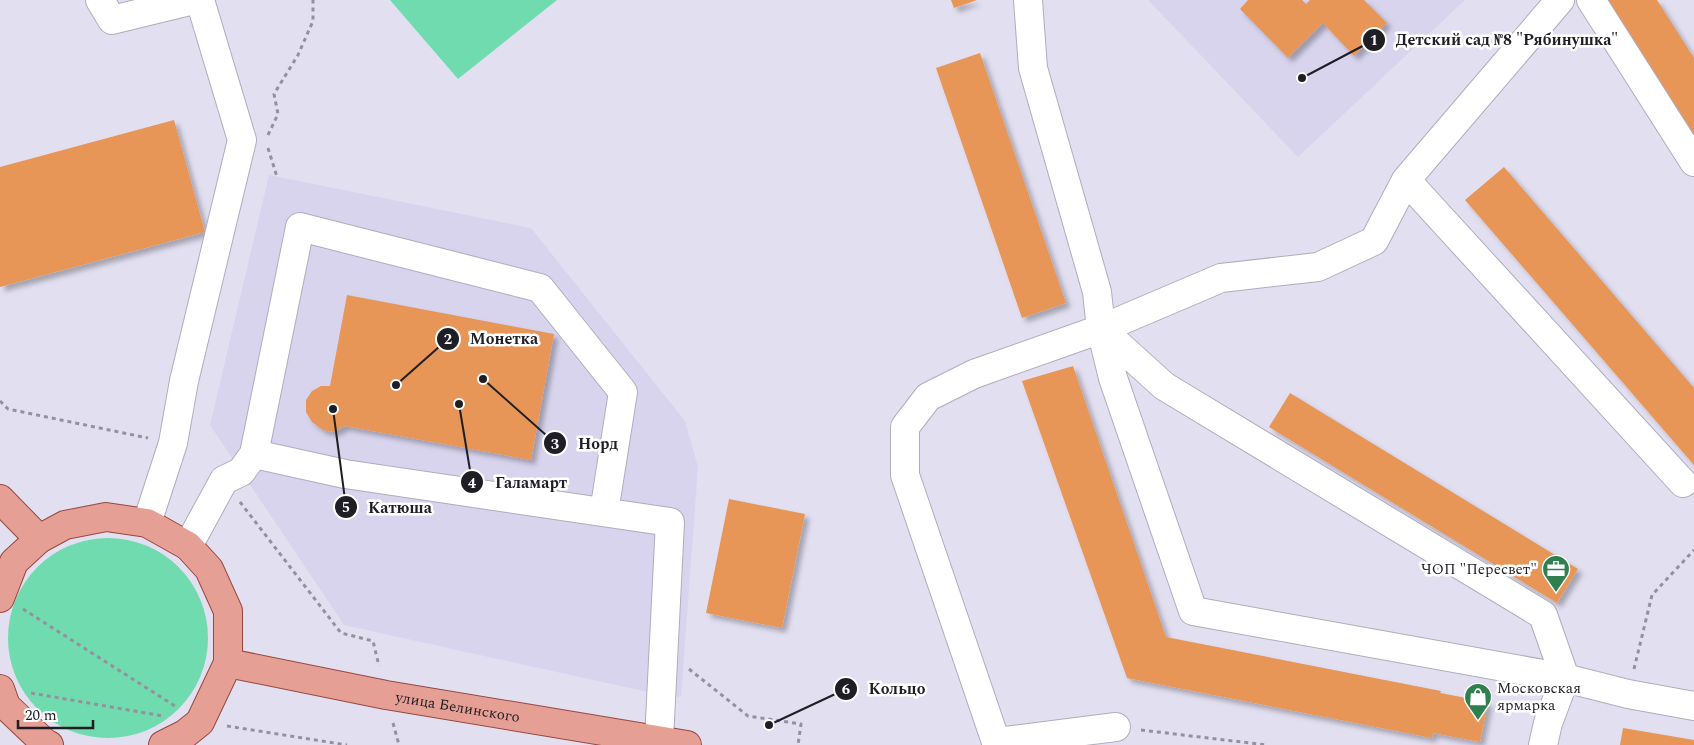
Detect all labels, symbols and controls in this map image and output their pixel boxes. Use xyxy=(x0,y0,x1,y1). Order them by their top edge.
callout: Детский сад №8 "Рябинушка" xyxy=(1361,24,1629,55)
text: Детский сад №8 "Рябинушка" xyxy=(1396,28,1618,52)
text: 1 xyxy=(1370,29,1378,52)
callout: Монетка xyxy=(435,323,549,354)
text: Монетка xyxy=(470,327,539,351)
text: 2 xyxy=(444,328,452,351)
callout: Норд xyxy=(543,428,628,459)
text: Норд xyxy=(578,432,618,456)
text: 3 xyxy=(551,433,559,456)
callout: Галамарт xyxy=(460,467,577,498)
text: Галамарт xyxy=(495,471,567,495)
text: 4 xyxy=(468,472,477,495)
callout: Катюша xyxy=(333,492,442,523)
text: 5 xyxy=(342,496,350,519)
text: Катюша xyxy=(368,496,433,520)
office icon: ЧОП "Пересвет" xyxy=(1541,554,1571,593)
place label: ЧОП "Пересвет" xyxy=(1421,558,1537,581)
callout: Кольцо xyxy=(834,673,936,704)
text: Кольцо xyxy=(869,677,926,701)
place label: Московская ярмарка xyxy=(1497,677,1581,717)
text: 6 xyxy=(842,678,850,701)
shop icon: Московская ярмарка xyxy=(1463,682,1493,721)
street label: улица Белинского xyxy=(393,686,522,729)
scale bar xyxy=(18,698,92,730)
text: 20 m xyxy=(25,704,57,727)

